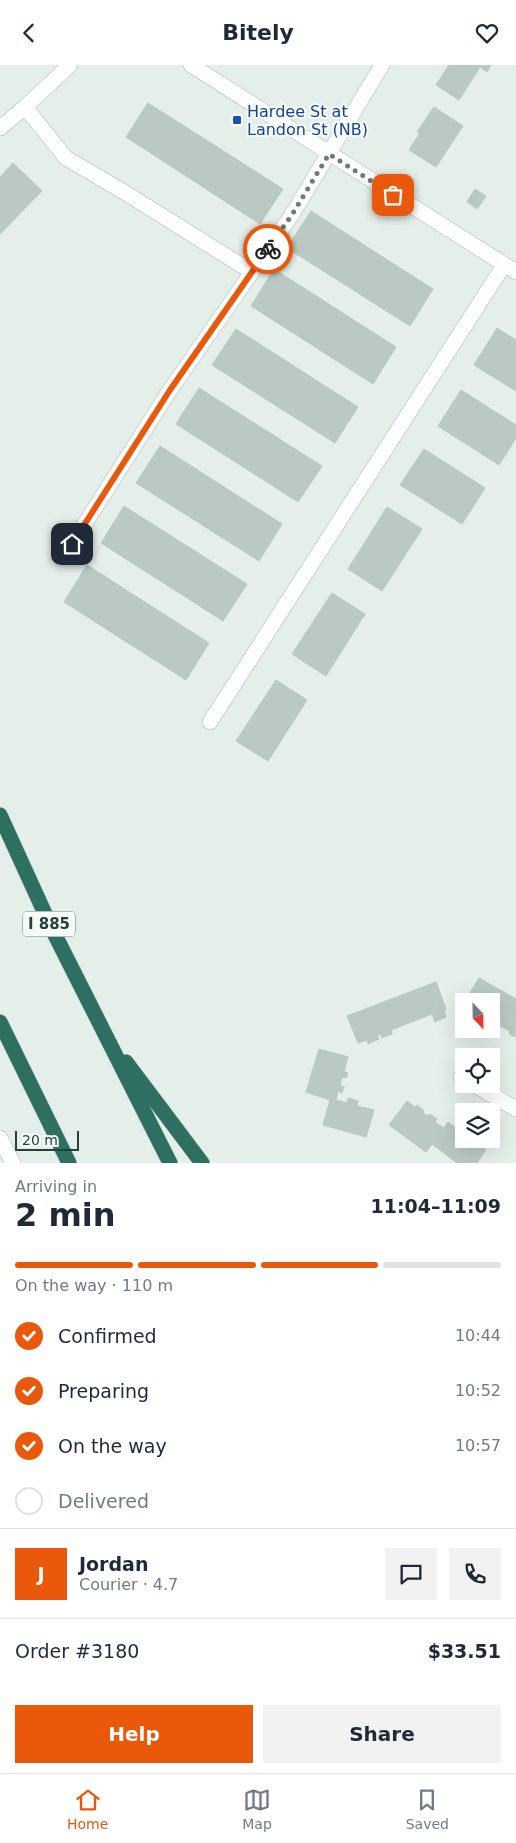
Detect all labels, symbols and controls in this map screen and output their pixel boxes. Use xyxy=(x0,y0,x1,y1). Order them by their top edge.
icon: back xyxy=(15,19,43,47)
icon: heart xyxy=(473,19,501,47)
text: Bitely xyxy=(222,20,294,45)
place label: Hardee St at Landon St (NB) xyxy=(247,102,368,139)
marker: Hardee St at Landon St (NB) xyxy=(231,114,243,126)
pin xyxy=(372,174,414,216)
icon: bag xyxy=(379,181,407,209)
courier xyxy=(243,224,293,274)
icon: bike xyxy=(254,235,282,263)
pin xyxy=(51,523,93,565)
icon: home xyxy=(58,530,86,558)
road number: I 885 xyxy=(23,911,75,937)
north arrow xyxy=(455,993,500,1037)
map controls xyxy=(455,993,500,1148)
button: locate xyxy=(455,1048,500,1093)
button: layers xyxy=(455,1103,500,1148)
scale bar xyxy=(15,1128,79,1151)
text: 20 m xyxy=(22,1132,58,1148)
text: Arriving in xyxy=(15,1177,97,1196)
text: 11:04–11:09 xyxy=(371,1195,501,1217)
text: 2 min xyxy=(15,1196,116,1234)
text: On the way · 110 m xyxy=(15,1276,173,1295)
icon: check xyxy=(15,1322,43,1350)
text: Confirmed xyxy=(58,1325,157,1347)
text: 10:44 xyxy=(455,1326,501,1345)
icon: check xyxy=(15,1377,43,1405)
text: Preparing xyxy=(58,1380,149,1402)
text: 10:52 xyxy=(455,1381,501,1400)
icon: check xyxy=(15,1432,43,1460)
text: On the way xyxy=(58,1435,167,1457)
text: 10:57 xyxy=(455,1436,501,1455)
text: Delivered xyxy=(58,1490,149,1512)
button: chat xyxy=(385,1548,437,1600)
button: phone xyxy=(449,1548,501,1600)
text: Jordan xyxy=(79,1553,148,1575)
text: J xyxy=(37,1563,45,1585)
text: Courier · 4.7 xyxy=(79,1575,178,1594)
text: Order #3180 xyxy=(15,1640,139,1662)
text: $33.51 xyxy=(428,1640,501,1662)
button: Help xyxy=(15,1705,253,1763)
button: Share xyxy=(263,1705,501,1763)
tab: Home xyxy=(67,1786,108,1832)
tab: Map xyxy=(242,1786,272,1832)
tab: Saved xyxy=(406,1786,449,1832)

